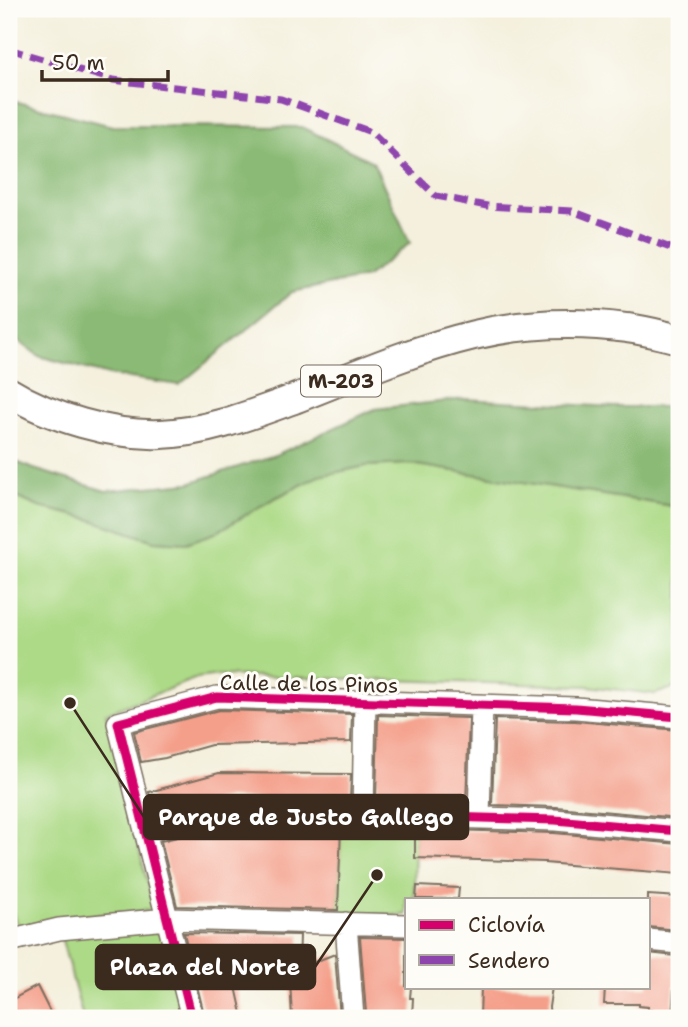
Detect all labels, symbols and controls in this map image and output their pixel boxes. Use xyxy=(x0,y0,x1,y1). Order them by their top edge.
scale bar xyxy=(42,38,168,82)
text: 50 m xyxy=(52,49,105,77)
road number: M-203 xyxy=(301,366,381,396)
street label: Calle de los Pinos xyxy=(219,668,399,700)
callout: Parque de Justo Gallego xyxy=(144,795,468,839)
text: Parque de Justo Gallego xyxy=(158,802,454,832)
legend xyxy=(405,898,650,988)
text: Ciclovía xyxy=(468,911,545,939)
callout: Plaza del Norte xyxy=(96,945,315,989)
text: Sendero xyxy=(468,947,550,975)
text: Plaza del Norte xyxy=(110,952,300,982)

